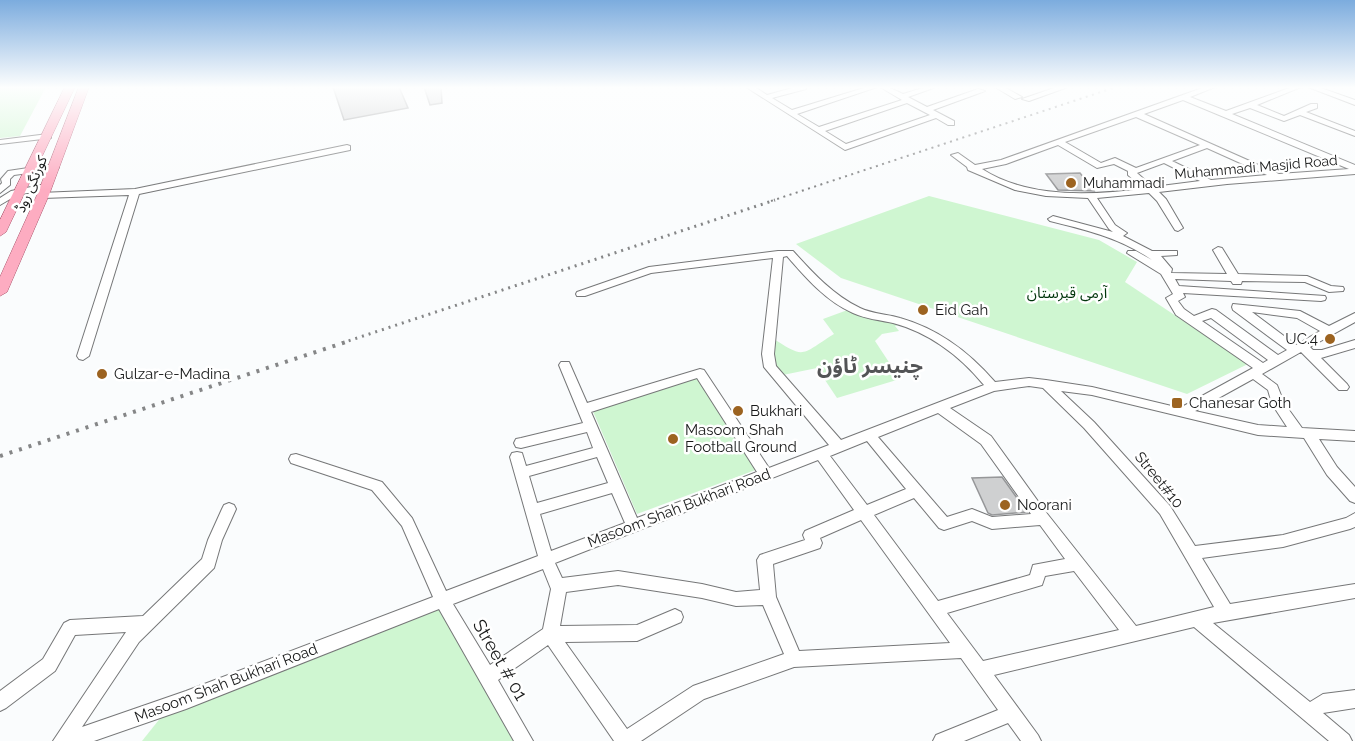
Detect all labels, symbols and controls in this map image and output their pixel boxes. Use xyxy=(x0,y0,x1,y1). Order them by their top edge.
street label: Muhammadi Masjid Road xyxy=(1174,152,1338,182)
street label: کورنگی روڈ xyxy=(12,153,51,215)
place label: Muhammadi xyxy=(1083,175,1165,191)
marker: Muhammadi xyxy=(1064,176,1078,190)
park label: آرمی قبرستان xyxy=(1027,284,1108,302)
place label: Eid Gah xyxy=(935,301,988,319)
marker: Eid Gah xyxy=(916,303,930,317)
place label: UC.4 xyxy=(1285,330,1318,348)
marker: UC.4 xyxy=(1323,332,1337,346)
district label: چنیسر ٹاؤن xyxy=(817,353,923,380)
place label: Gulzar-e-Madina xyxy=(114,365,230,383)
marker: Gulzar-e-Madina xyxy=(95,367,109,381)
place label: Chanesar Goth xyxy=(1189,394,1291,412)
marker: Chanesar Goth xyxy=(1170,396,1184,410)
place label: Bukhari xyxy=(750,402,802,420)
marker: Bukhari xyxy=(731,404,745,418)
place label: Masoom Shah Football Ground xyxy=(685,421,797,456)
marker: Masoom Shah Football Ground xyxy=(666,432,680,446)
street label: Street#10 xyxy=(1131,448,1187,512)
street label: Masoom Shah Bukhari Road xyxy=(585,465,773,551)
place label: Noorani xyxy=(1017,496,1072,514)
marker: Noorani xyxy=(998,498,1012,512)
street label: Street # 01 xyxy=(469,616,532,704)
street label: Masoom Shah Bukhari Road xyxy=(132,640,320,726)

